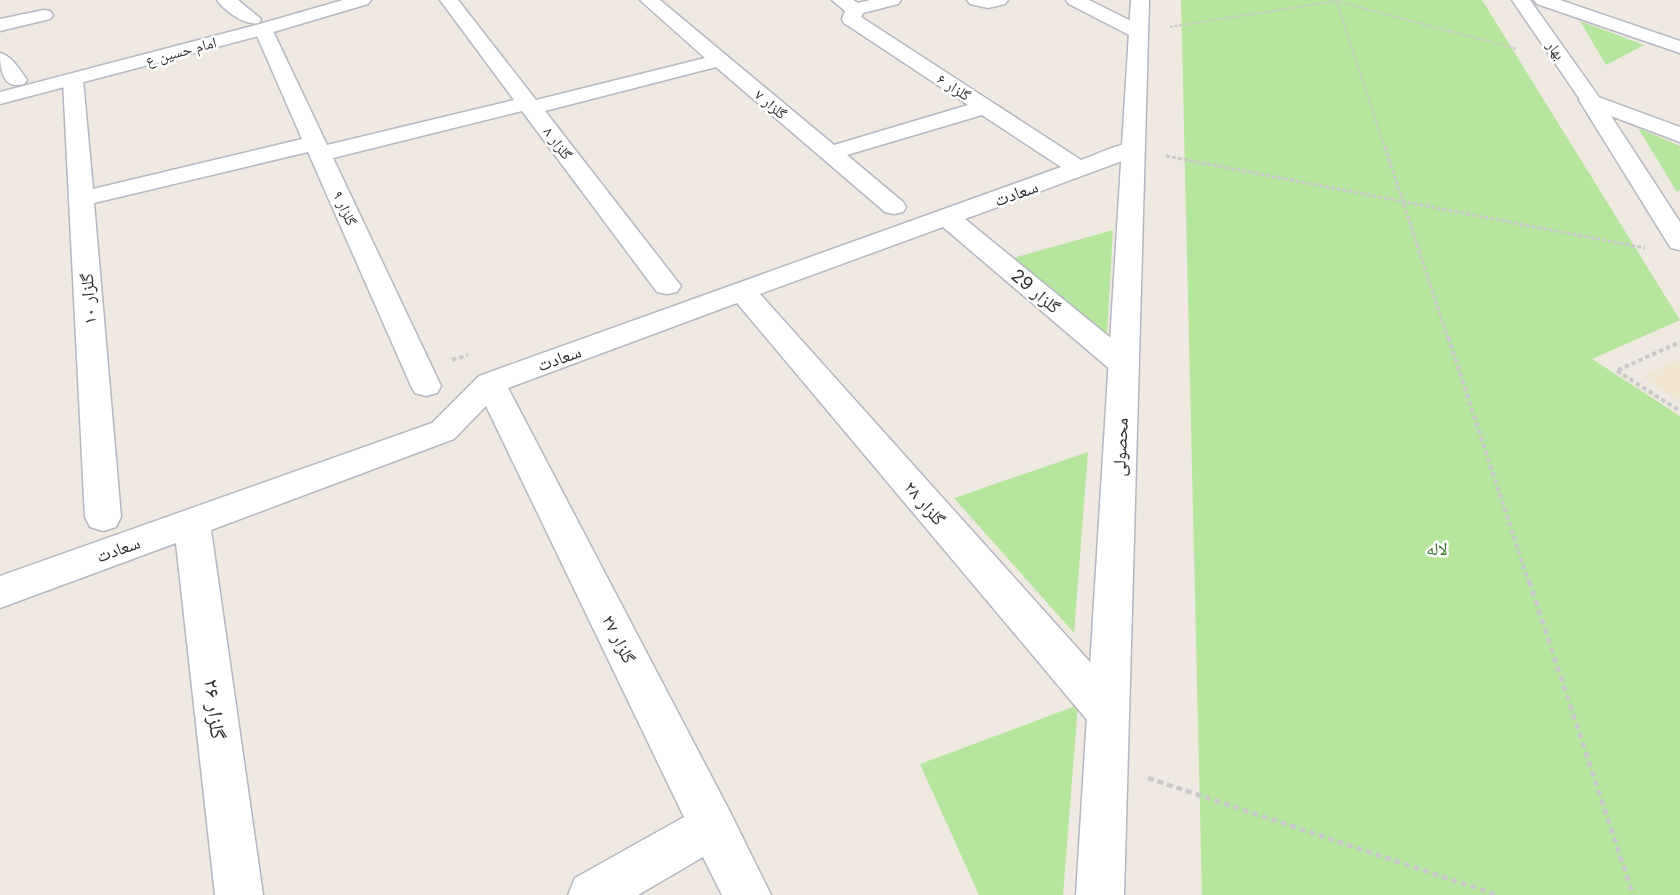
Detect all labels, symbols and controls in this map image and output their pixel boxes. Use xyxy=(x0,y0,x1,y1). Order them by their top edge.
street label: امام حسین ع xyxy=(143,32,219,71)
street label: بهار xyxy=(1542,36,1569,63)
street label: گلزار ۶ xyxy=(934,69,975,105)
street label: گلزار ۷ xyxy=(751,85,791,123)
street label: گلزار ۸ xyxy=(539,123,577,163)
street label: سعادت xyxy=(991,175,1041,211)
street label: گلزار ۹ xyxy=(329,188,361,229)
street label: گلزار 29 xyxy=(1007,264,1065,318)
street label: گلزار ۱۰ xyxy=(76,272,100,325)
street label: سعادت xyxy=(534,340,584,376)
street label: محصولی xyxy=(1108,417,1133,477)
street label: گلزار ۲۸ xyxy=(900,477,950,530)
street label: سعادت xyxy=(93,531,143,567)
park label: لاله xyxy=(1426,538,1448,559)
street label: گلزار ۲۷ xyxy=(598,611,640,667)
street label: گلزار ۲۶ xyxy=(199,678,231,741)

